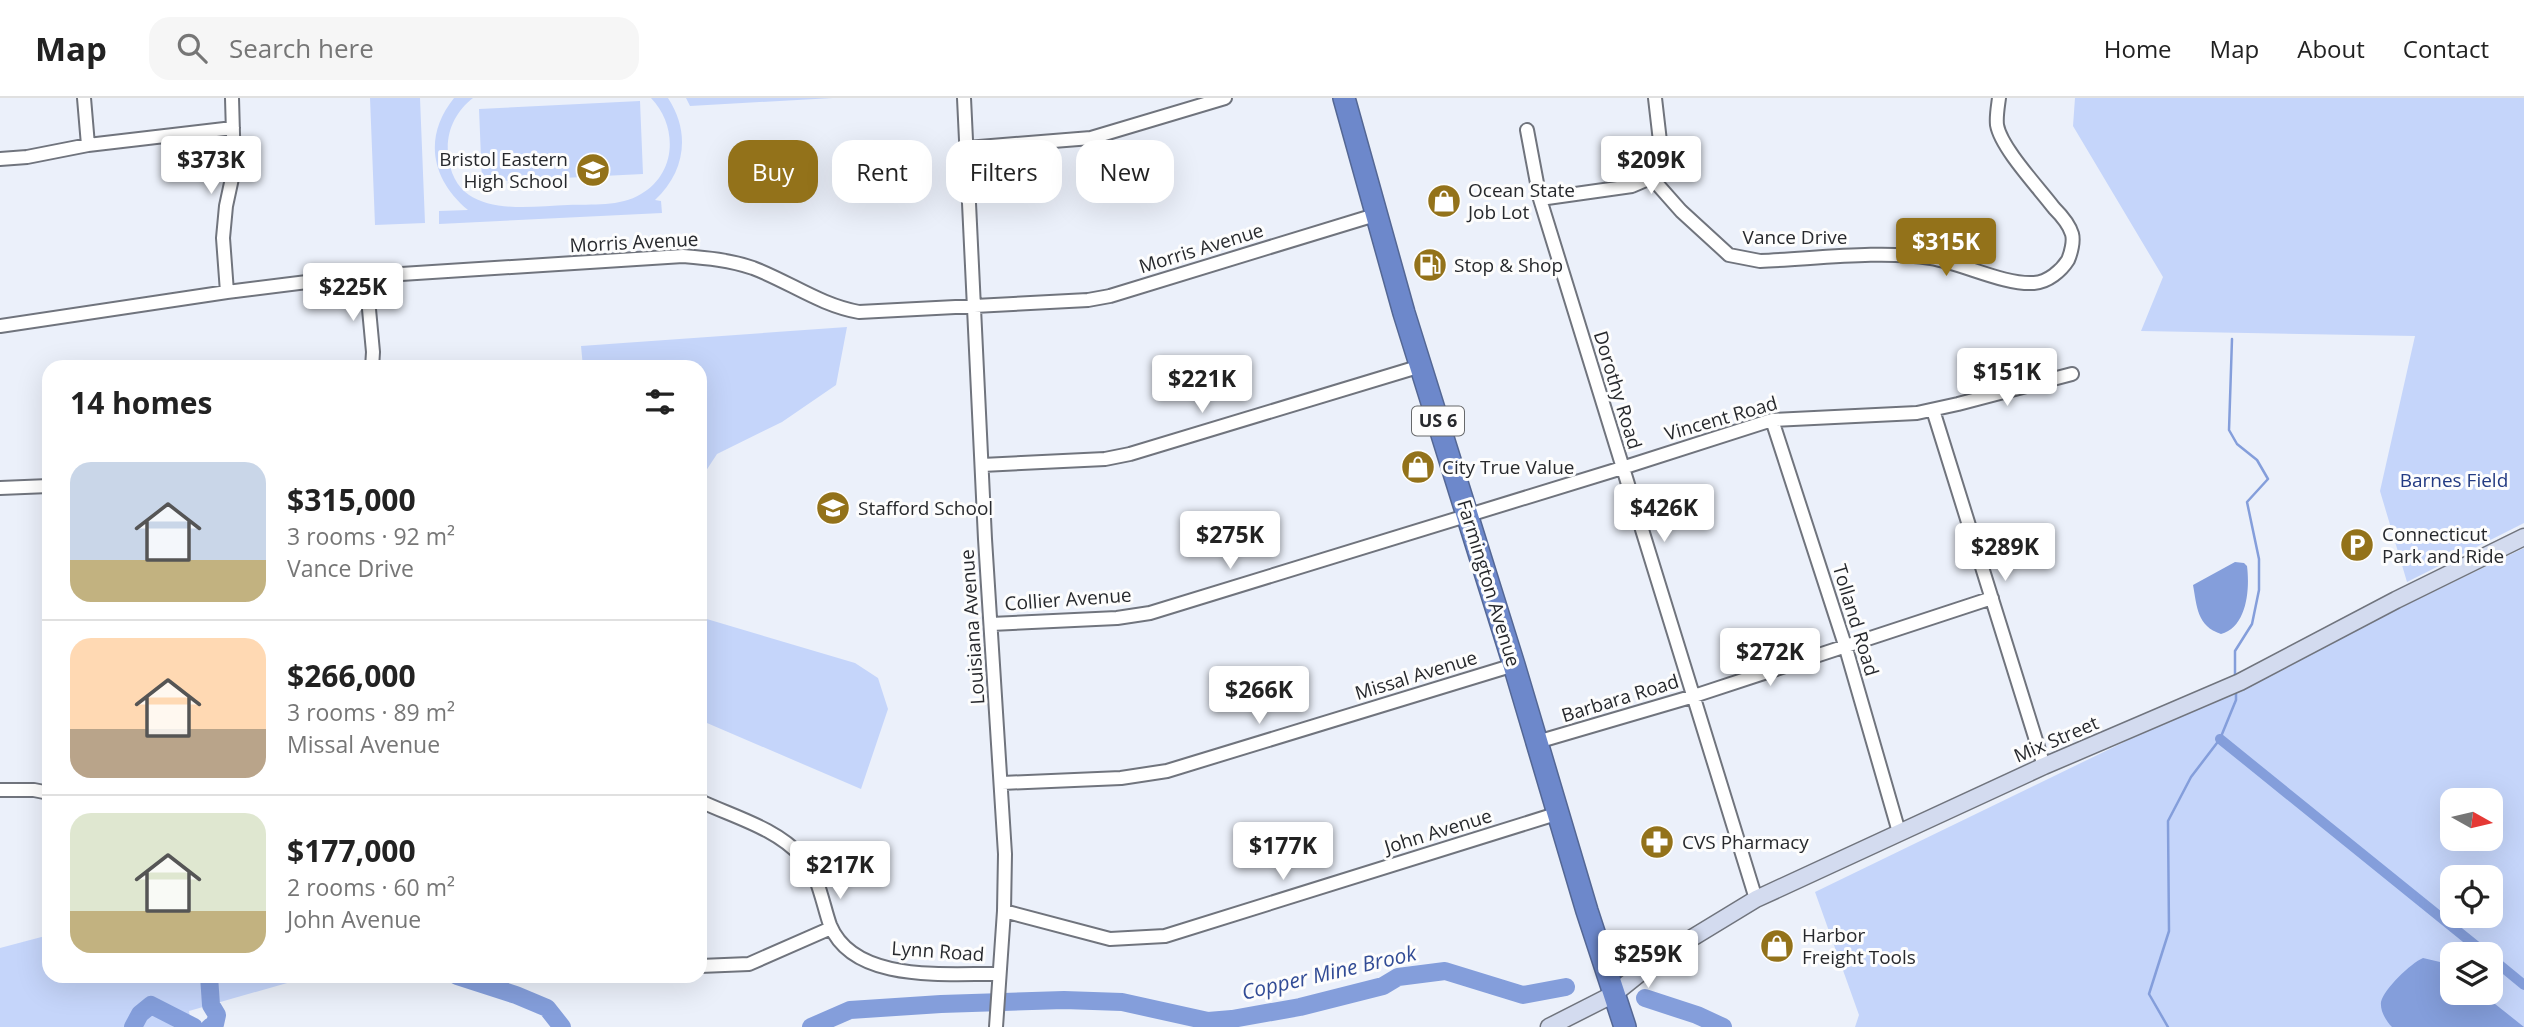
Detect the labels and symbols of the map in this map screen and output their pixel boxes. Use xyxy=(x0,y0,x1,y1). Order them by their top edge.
pin: $373K xyxy=(162,136,260,196)
pin: $209K xyxy=(1602,136,1700,196)
place label: Bristol Eastern High School xyxy=(439,146,568,194)
school or university icon: Bristol Eastern High School xyxy=(574,151,612,189)
place label: Ocean State Job Lot xyxy=(1466,177,1575,225)
shop icon: Ocean State Job Lot xyxy=(1425,182,1463,220)
street label: Morris Avenue xyxy=(1136,217,1266,279)
pin: $315K xyxy=(1897,218,1995,278)
street label: Vance Drive xyxy=(1743,224,1847,250)
street label: Morris Avenue xyxy=(569,226,699,258)
fuel station icon: Stop & Shop xyxy=(1411,246,1449,284)
place label: Stop & Shop xyxy=(1454,252,1563,278)
pin: $225K xyxy=(304,264,402,323)
street label: Dorothy Road xyxy=(1588,328,1648,452)
pin: $151K xyxy=(1958,348,2056,408)
pin: $221K xyxy=(1153,356,1251,415)
street label: Vincent Road xyxy=(1662,389,1780,447)
road number: US 6 xyxy=(1412,407,1464,436)
shop icon: City True Value xyxy=(1399,448,1437,486)
place label: City True Value xyxy=(1442,454,1574,480)
park label: Barnes Field xyxy=(2400,467,2508,493)
pin: $426K xyxy=(1615,484,1713,544)
school or university icon: Stafford School xyxy=(814,489,852,527)
place label: Stafford School xyxy=(858,495,993,521)
street label: Farmington Avenue xyxy=(1451,496,1527,670)
pin: $275K xyxy=(1181,512,1279,571)
place label: Connecticut Park and Ride xyxy=(2382,521,2504,569)
pin: $289K xyxy=(1956,524,2054,583)
parking icon: Connecticut Park and Ride xyxy=(2338,526,2376,564)
street label: Louisiana Avenue xyxy=(954,549,990,705)
street label: Tolland Road xyxy=(1827,561,1885,679)
street label: Collier Avenue xyxy=(1004,582,1132,616)
pin: $272K xyxy=(1721,628,1819,688)
street label: Missal Avenue xyxy=(1352,644,1480,706)
pin: $266K xyxy=(1210,666,1308,726)
street label: Barbara Road xyxy=(1558,668,1682,728)
street label: Mix Street xyxy=(2010,709,2103,769)
north arrow xyxy=(2440,788,2502,850)
street label: John Avenue xyxy=(1379,802,1495,860)
pin: $177K xyxy=(1234,822,1332,882)
pharmacy icon: CVS Pharmacy xyxy=(1638,823,1676,861)
place label: CVS Pharmacy xyxy=(1682,829,1809,855)
pin: $217K xyxy=(791,842,889,901)
place label: Harbor Freight Tools xyxy=(1802,922,1916,970)
shop icon: Harbor Freight Tools xyxy=(1758,927,1796,965)
pin: $259K xyxy=(1599,930,1697,990)
street label: Lynn Road xyxy=(891,935,985,967)
water label: Copper Mine Brook xyxy=(1239,938,1420,1006)

